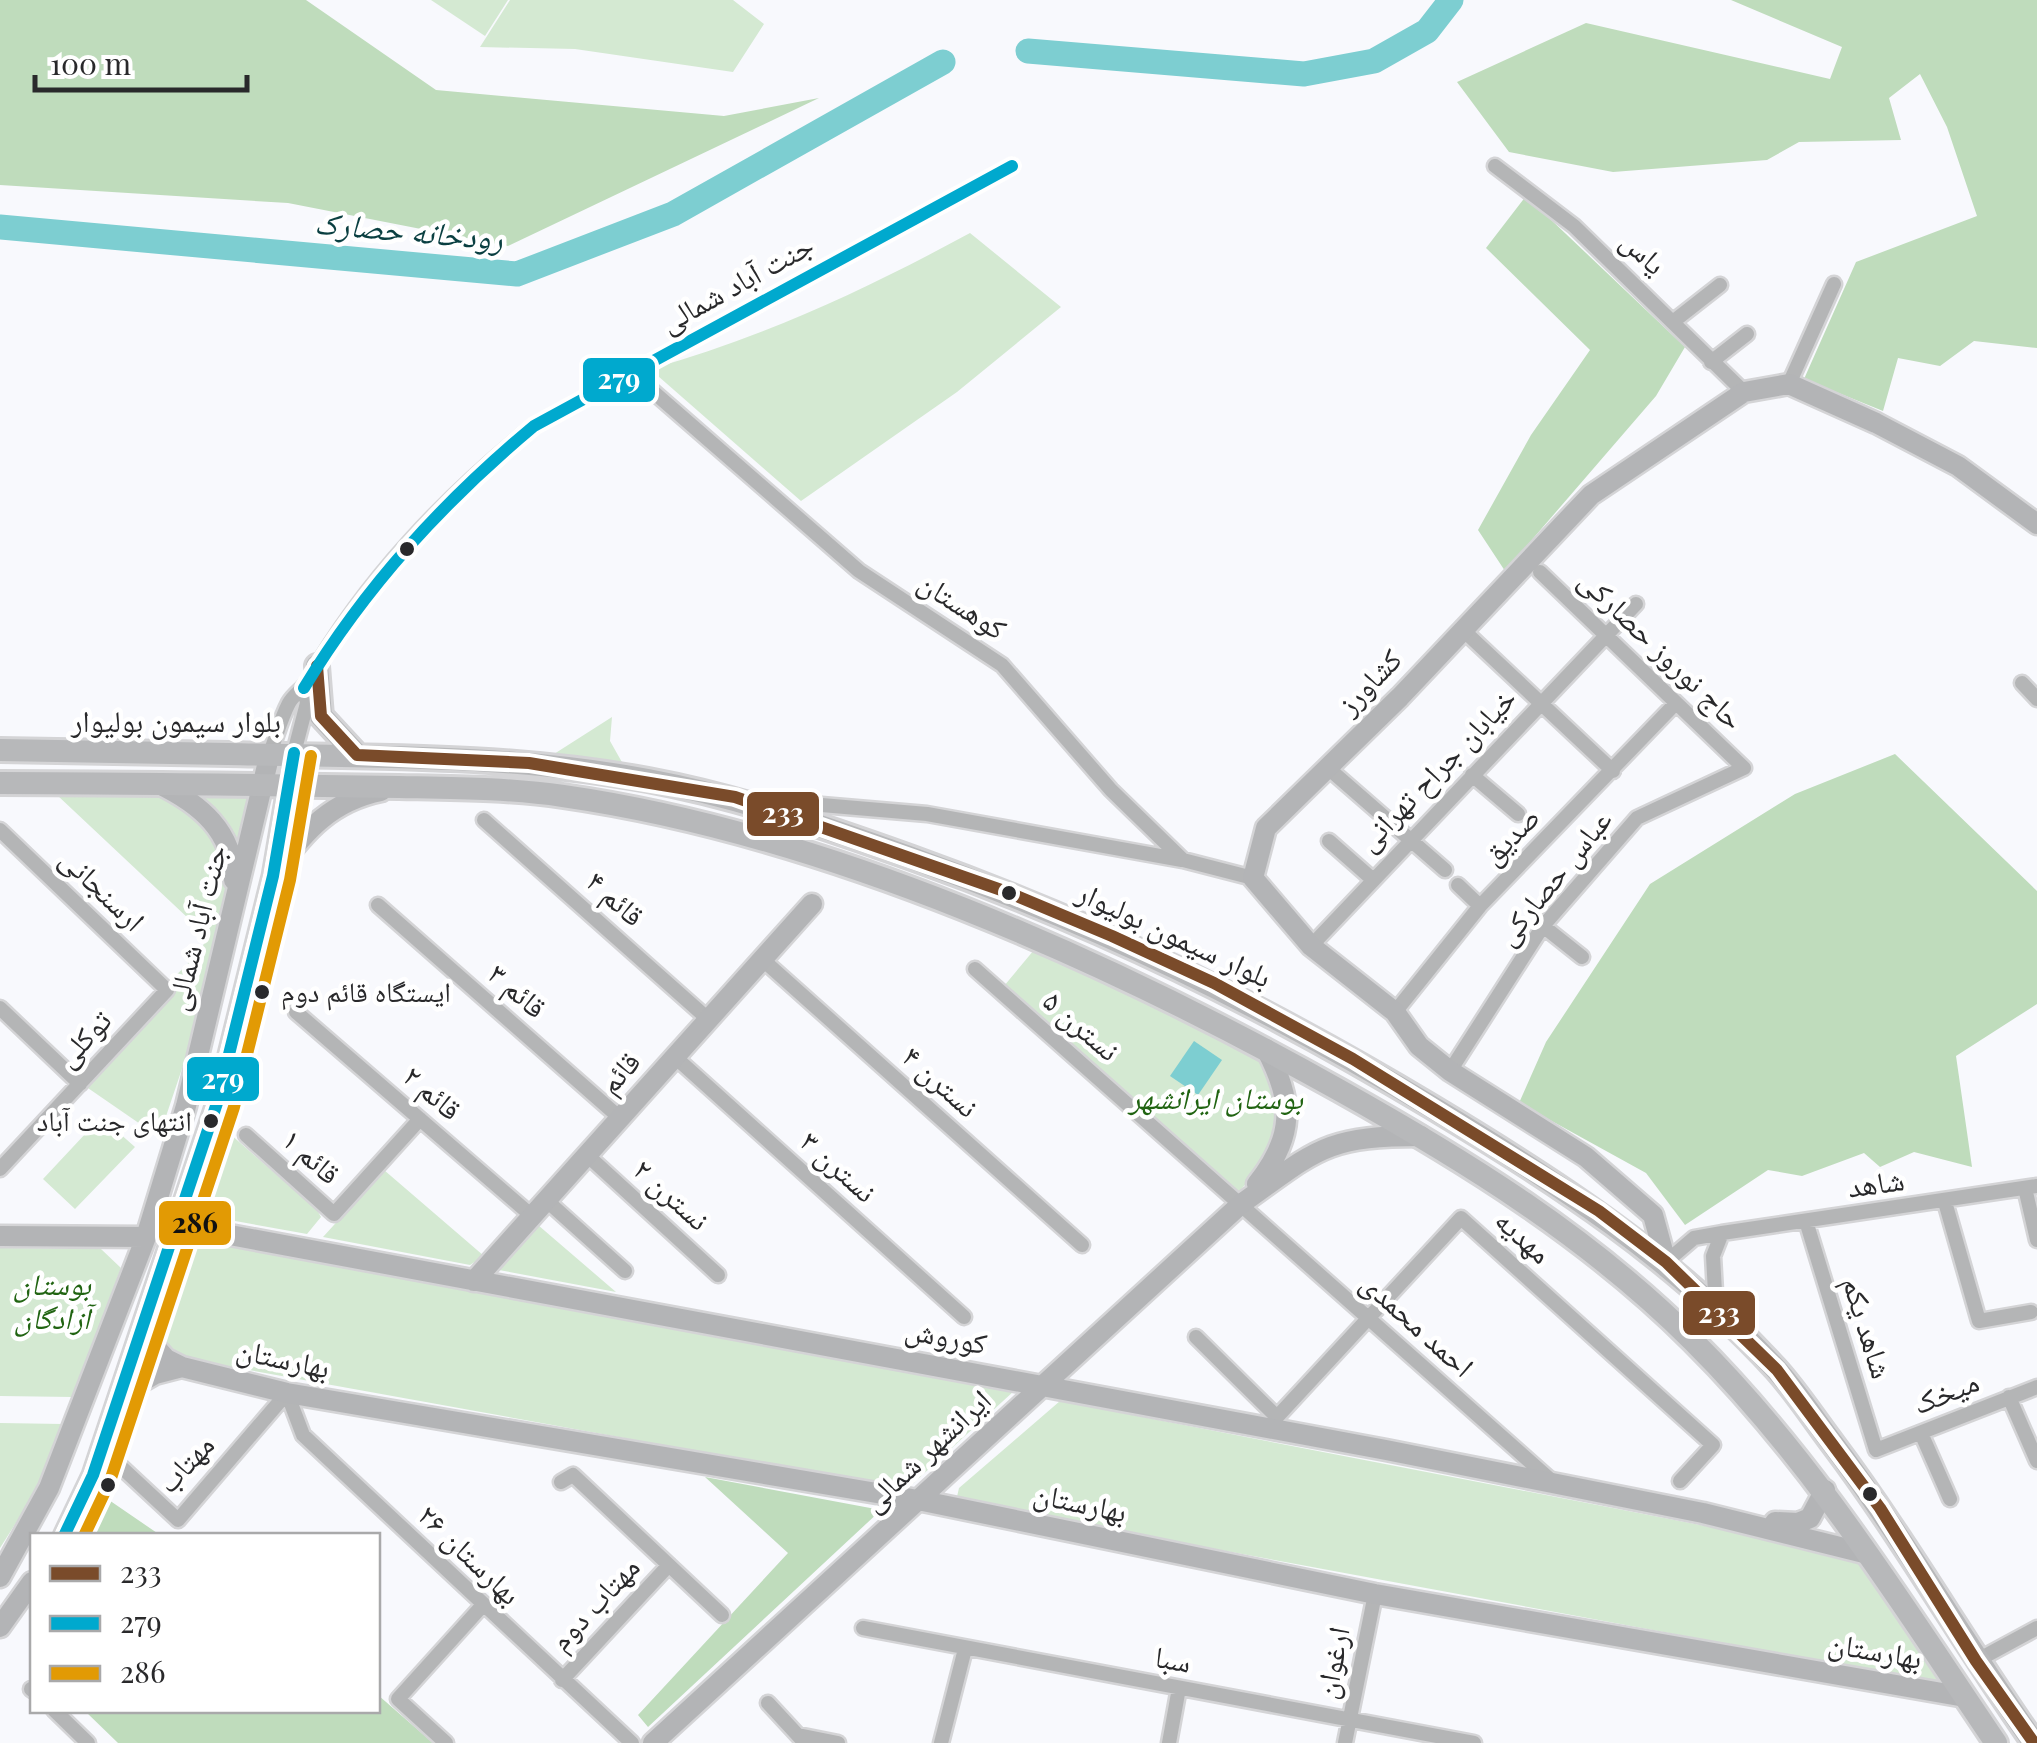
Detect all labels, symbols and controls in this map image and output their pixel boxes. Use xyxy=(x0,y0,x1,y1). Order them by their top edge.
scale bar xyxy=(35,30,248,92)
text: 100 m xyxy=(50,43,132,83)
water label: رودخانه حصارک xyxy=(313,199,505,258)
street label: یاس xyxy=(1613,220,1676,283)
street label: جنت آباد شمالی xyxy=(652,224,820,341)
line badge: 279 xyxy=(581,356,657,404)
text: 279 xyxy=(598,359,640,396)
unlabelled marker xyxy=(397,539,417,559)
street label: حاج نوروز حصارکی xyxy=(1571,560,1754,738)
street label: کوهستان xyxy=(911,561,1015,648)
street label: کشاورز xyxy=(1327,639,1410,723)
street label: خیابان جراح تهرانی xyxy=(1347,678,1525,860)
street label: بلوار سیمون بولیوار xyxy=(70,700,281,740)
line badge: 233 xyxy=(745,790,821,838)
text: 233 xyxy=(762,793,804,830)
street label: صدیق xyxy=(1472,797,1548,873)
street label: عباس حصارکی xyxy=(1485,800,1620,953)
street label: ارسنجانی xyxy=(52,838,155,939)
street label: جنت آباد شمالی xyxy=(155,840,235,1015)
street label: قائم ۴ xyxy=(577,861,654,936)
street label: بلوار سیمون بولیوار xyxy=(1070,870,1278,996)
unlabelled marker xyxy=(999,883,1019,903)
street label: قائم ۳ xyxy=(479,953,556,1027)
place label: ایستگاه قائم دوم xyxy=(281,972,451,1011)
street label: نسترن ۵ xyxy=(1035,980,1129,1069)
marker: ایستگاه قائم دوم xyxy=(252,982,272,1002)
street label: توکلی xyxy=(46,1000,119,1075)
street label: نسترن ۴ xyxy=(895,1036,988,1125)
street label: قائم xyxy=(589,1042,650,1103)
line badge: 279 xyxy=(185,1055,261,1103)
street label: قائم ۲ xyxy=(394,1055,471,1129)
text: 279 xyxy=(202,1059,244,1096)
park label: بوستان ایرانشهر xyxy=(1127,1077,1304,1117)
place label: انتهای جنت آباد xyxy=(37,1101,192,1138)
marker: انتهای جنت آباد xyxy=(201,1111,221,1131)
street label: قائم ۱ xyxy=(273,1119,350,1194)
street label: نسترن ۳ xyxy=(793,1121,886,1210)
street label: نسترن ۲ xyxy=(626,1149,719,1238)
street label: شاهد xyxy=(1845,1158,1907,1206)
line badge: 286 xyxy=(157,1199,233,1247)
street label: مهدیه xyxy=(1487,1200,1561,1272)
text: 286 xyxy=(172,1203,218,1240)
street label: احمد محمدی xyxy=(1353,1262,1483,1385)
park label: بوستان آزادگان xyxy=(13,1263,97,1337)
street label: شاهد یکم xyxy=(1833,1272,1903,1384)
line badge: 233 xyxy=(1681,1289,1757,1337)
text: 233 xyxy=(1698,1293,1740,1330)
street label: کوروش xyxy=(902,1308,991,1363)
street label: بهارستان xyxy=(233,1328,334,1386)
street label: میخک xyxy=(1906,1360,1984,1422)
street label: ایرانشهر شمالی xyxy=(853,1379,999,1520)
street label: مهتاب xyxy=(147,1425,222,1501)
street label: بهارستان xyxy=(1030,1472,1131,1530)
unlabelled marker xyxy=(98,1475,118,1495)
unlabelled marker xyxy=(1860,1484,1880,1504)
street label: بهارستان ۲۶ xyxy=(410,1494,531,1613)
legend xyxy=(30,1533,380,1713)
street label: مهتاب دوم xyxy=(540,1547,648,1659)
text: 233 xyxy=(120,1551,161,1591)
text: 279 xyxy=(120,1601,162,1641)
street label: بهارستان xyxy=(1825,1621,1925,1677)
street label: ارغوان xyxy=(1304,1623,1358,1702)
street label: سبا xyxy=(1152,1635,1195,1681)
text: 286 xyxy=(120,1651,165,1691)

